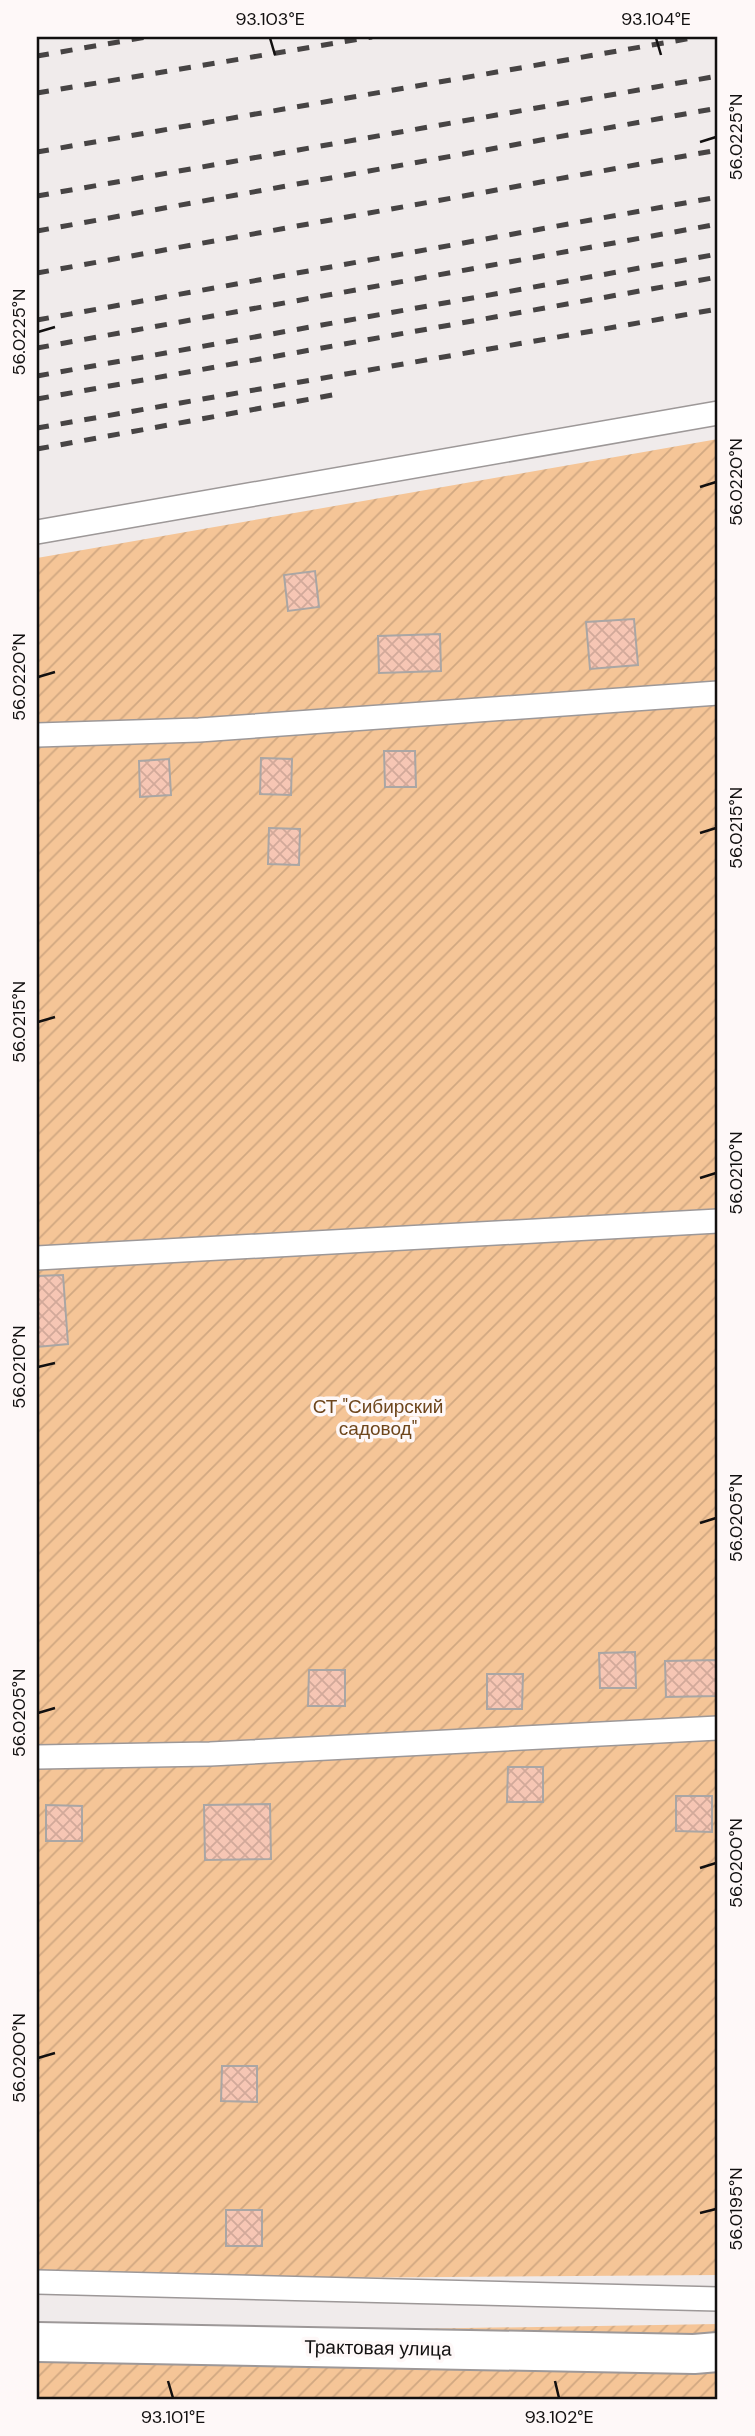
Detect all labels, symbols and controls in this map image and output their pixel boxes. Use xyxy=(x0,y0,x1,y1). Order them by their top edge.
text: 93.103°E xyxy=(235,7,305,31)
text: 93.104°E xyxy=(621,7,691,31)
text: 56.0225°N xyxy=(724,94,748,180)
text: 56.0225°N xyxy=(7,289,31,375)
text: 56.0220°N xyxy=(724,438,748,526)
text: 56.0220°N xyxy=(7,633,31,721)
text: 56.0215°N xyxy=(724,787,748,869)
text: 56.0215°N xyxy=(7,981,31,1063)
text: 56.0210°N xyxy=(724,1131,748,1215)
text: 56.0210°N xyxy=(7,1325,31,1409)
park label: СТ "Сибирский садовод" xyxy=(313,1394,443,1441)
text: 56.0205°N xyxy=(724,1474,748,1562)
text: 56.0205°N xyxy=(7,1669,31,1757)
text: 56.0200°N xyxy=(724,1818,748,1908)
text: 56.0200°N xyxy=(7,2013,31,2103)
text: 56.0195°N xyxy=(724,2167,748,2251)
street label: Трактовая улица xyxy=(304,2334,452,2362)
text: 93.101°E xyxy=(141,2405,205,2429)
text: 93.102°E xyxy=(524,2405,594,2429)

